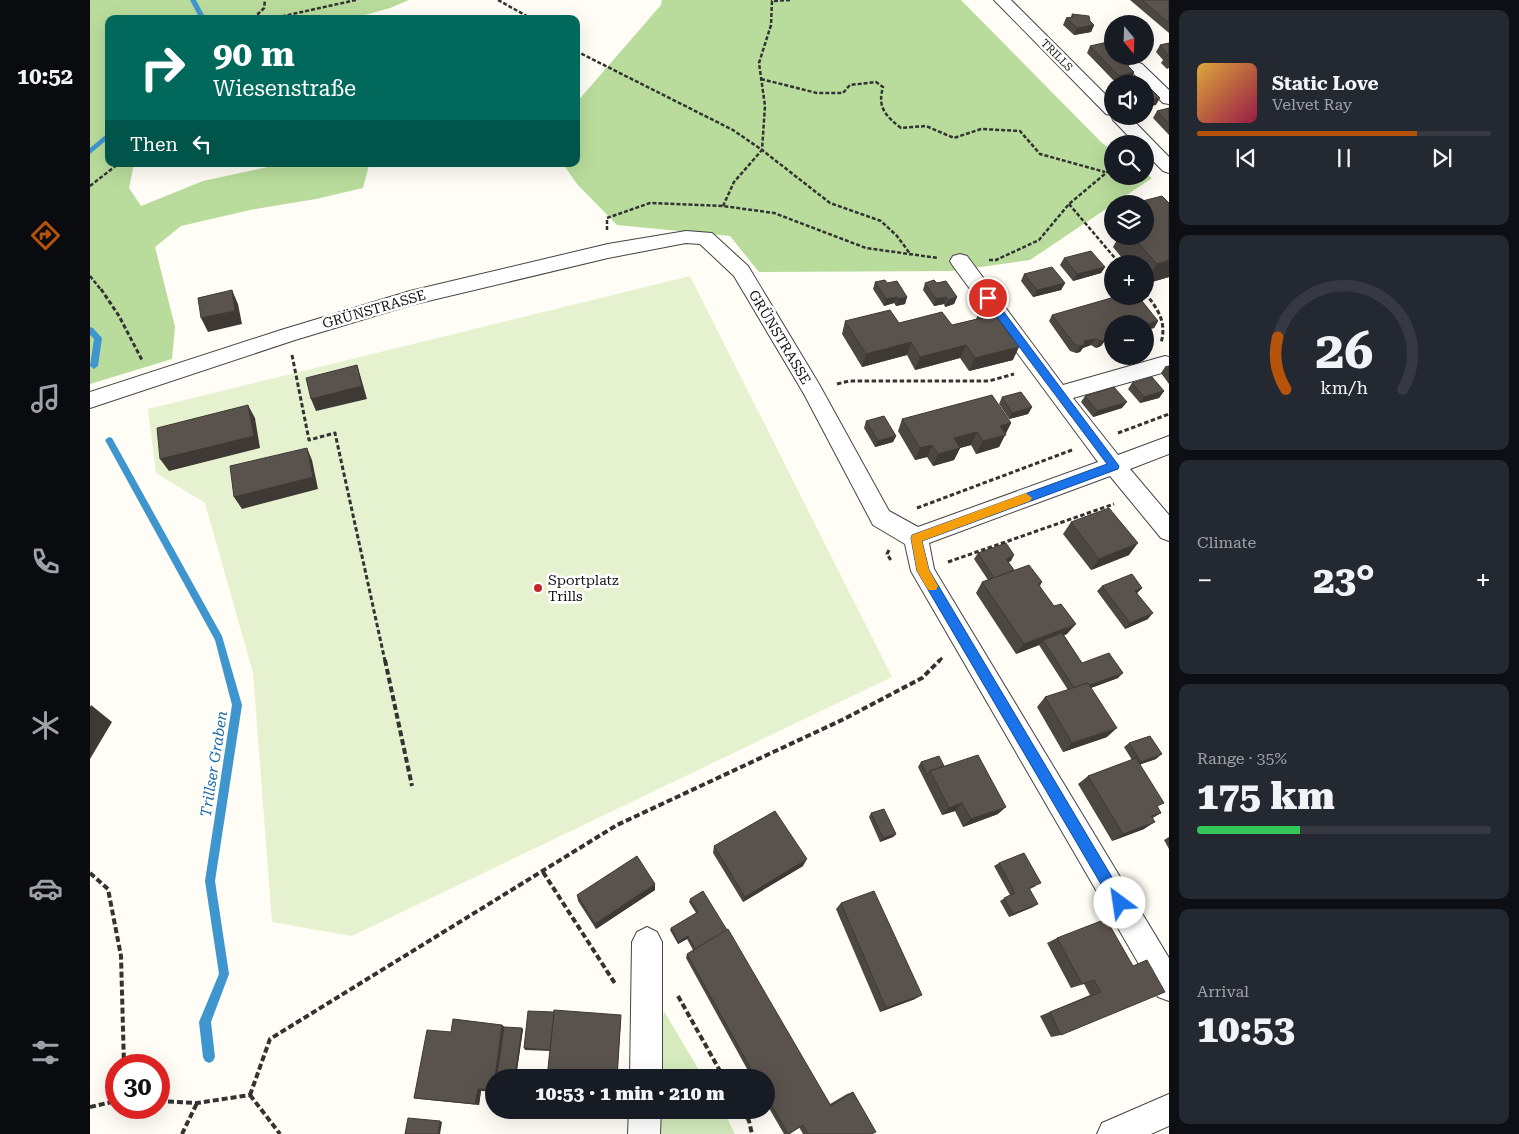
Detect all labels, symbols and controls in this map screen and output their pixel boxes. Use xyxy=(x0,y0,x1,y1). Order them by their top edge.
north arrow xyxy=(1104,15,1154,65)
map controls xyxy=(1104,15,1154,365)
text: 90 m xyxy=(213,34,295,75)
icon: right xyxy=(130,35,195,100)
street label: TRILLS xyxy=(1038,37,1075,74)
text: 10:52 xyxy=(17,64,73,89)
text: Static Love xyxy=(1272,72,1379,95)
button: sound xyxy=(1104,75,1154,125)
text: Wiesenstraße xyxy=(213,76,356,101)
text: Velvet Ray xyxy=(1272,95,1352,114)
icon: left xyxy=(188,130,216,158)
text: Then xyxy=(130,133,178,156)
button: search xyxy=(1104,135,1154,185)
icon: previous xyxy=(1232,144,1260,172)
icon: pause xyxy=(1330,144,1358,172)
icon: next xyxy=(1428,144,1456,172)
button: layers xyxy=(1104,195,1154,245)
icon: directions xyxy=(28,218,63,253)
button: + xyxy=(1104,255,1154,305)
pin xyxy=(967,277,1009,319)
icon: arrive xyxy=(974,284,1002,312)
street label: GRÜNSTRASSE xyxy=(320,287,428,331)
street label: GRÜNSTRASSE xyxy=(746,287,814,387)
button: − xyxy=(1104,315,1154,365)
text: 26 xyxy=(1315,320,1373,381)
text: km/h xyxy=(1320,377,1368,398)
icon: music xyxy=(28,381,63,416)
text: Climate xyxy=(1197,533,1256,552)
icon: phone xyxy=(28,544,63,579)
text: 23° xyxy=(1313,558,1375,602)
text: − xyxy=(1197,564,1213,597)
text: + xyxy=(1475,564,1491,597)
place label: Sportplatz Trills xyxy=(548,572,619,604)
marker: Sportplatz Trills xyxy=(532,582,544,594)
icon: climate xyxy=(28,708,63,743)
water label: Trillser Graben xyxy=(197,710,231,818)
text: Range · 35% xyxy=(1197,749,1287,768)
text: 175 km xyxy=(1197,774,1335,818)
icon: car xyxy=(28,871,63,906)
position arrow xyxy=(1093,876,1145,928)
text: Arrival xyxy=(1197,982,1249,1001)
text: 10:53 xyxy=(1197,1007,1295,1051)
icon: filters xyxy=(28,1035,63,1070)
speed limit sign: 30 xyxy=(105,1054,170,1119)
text: 10:53 · 1 min · 210 m xyxy=(535,1082,725,1105)

